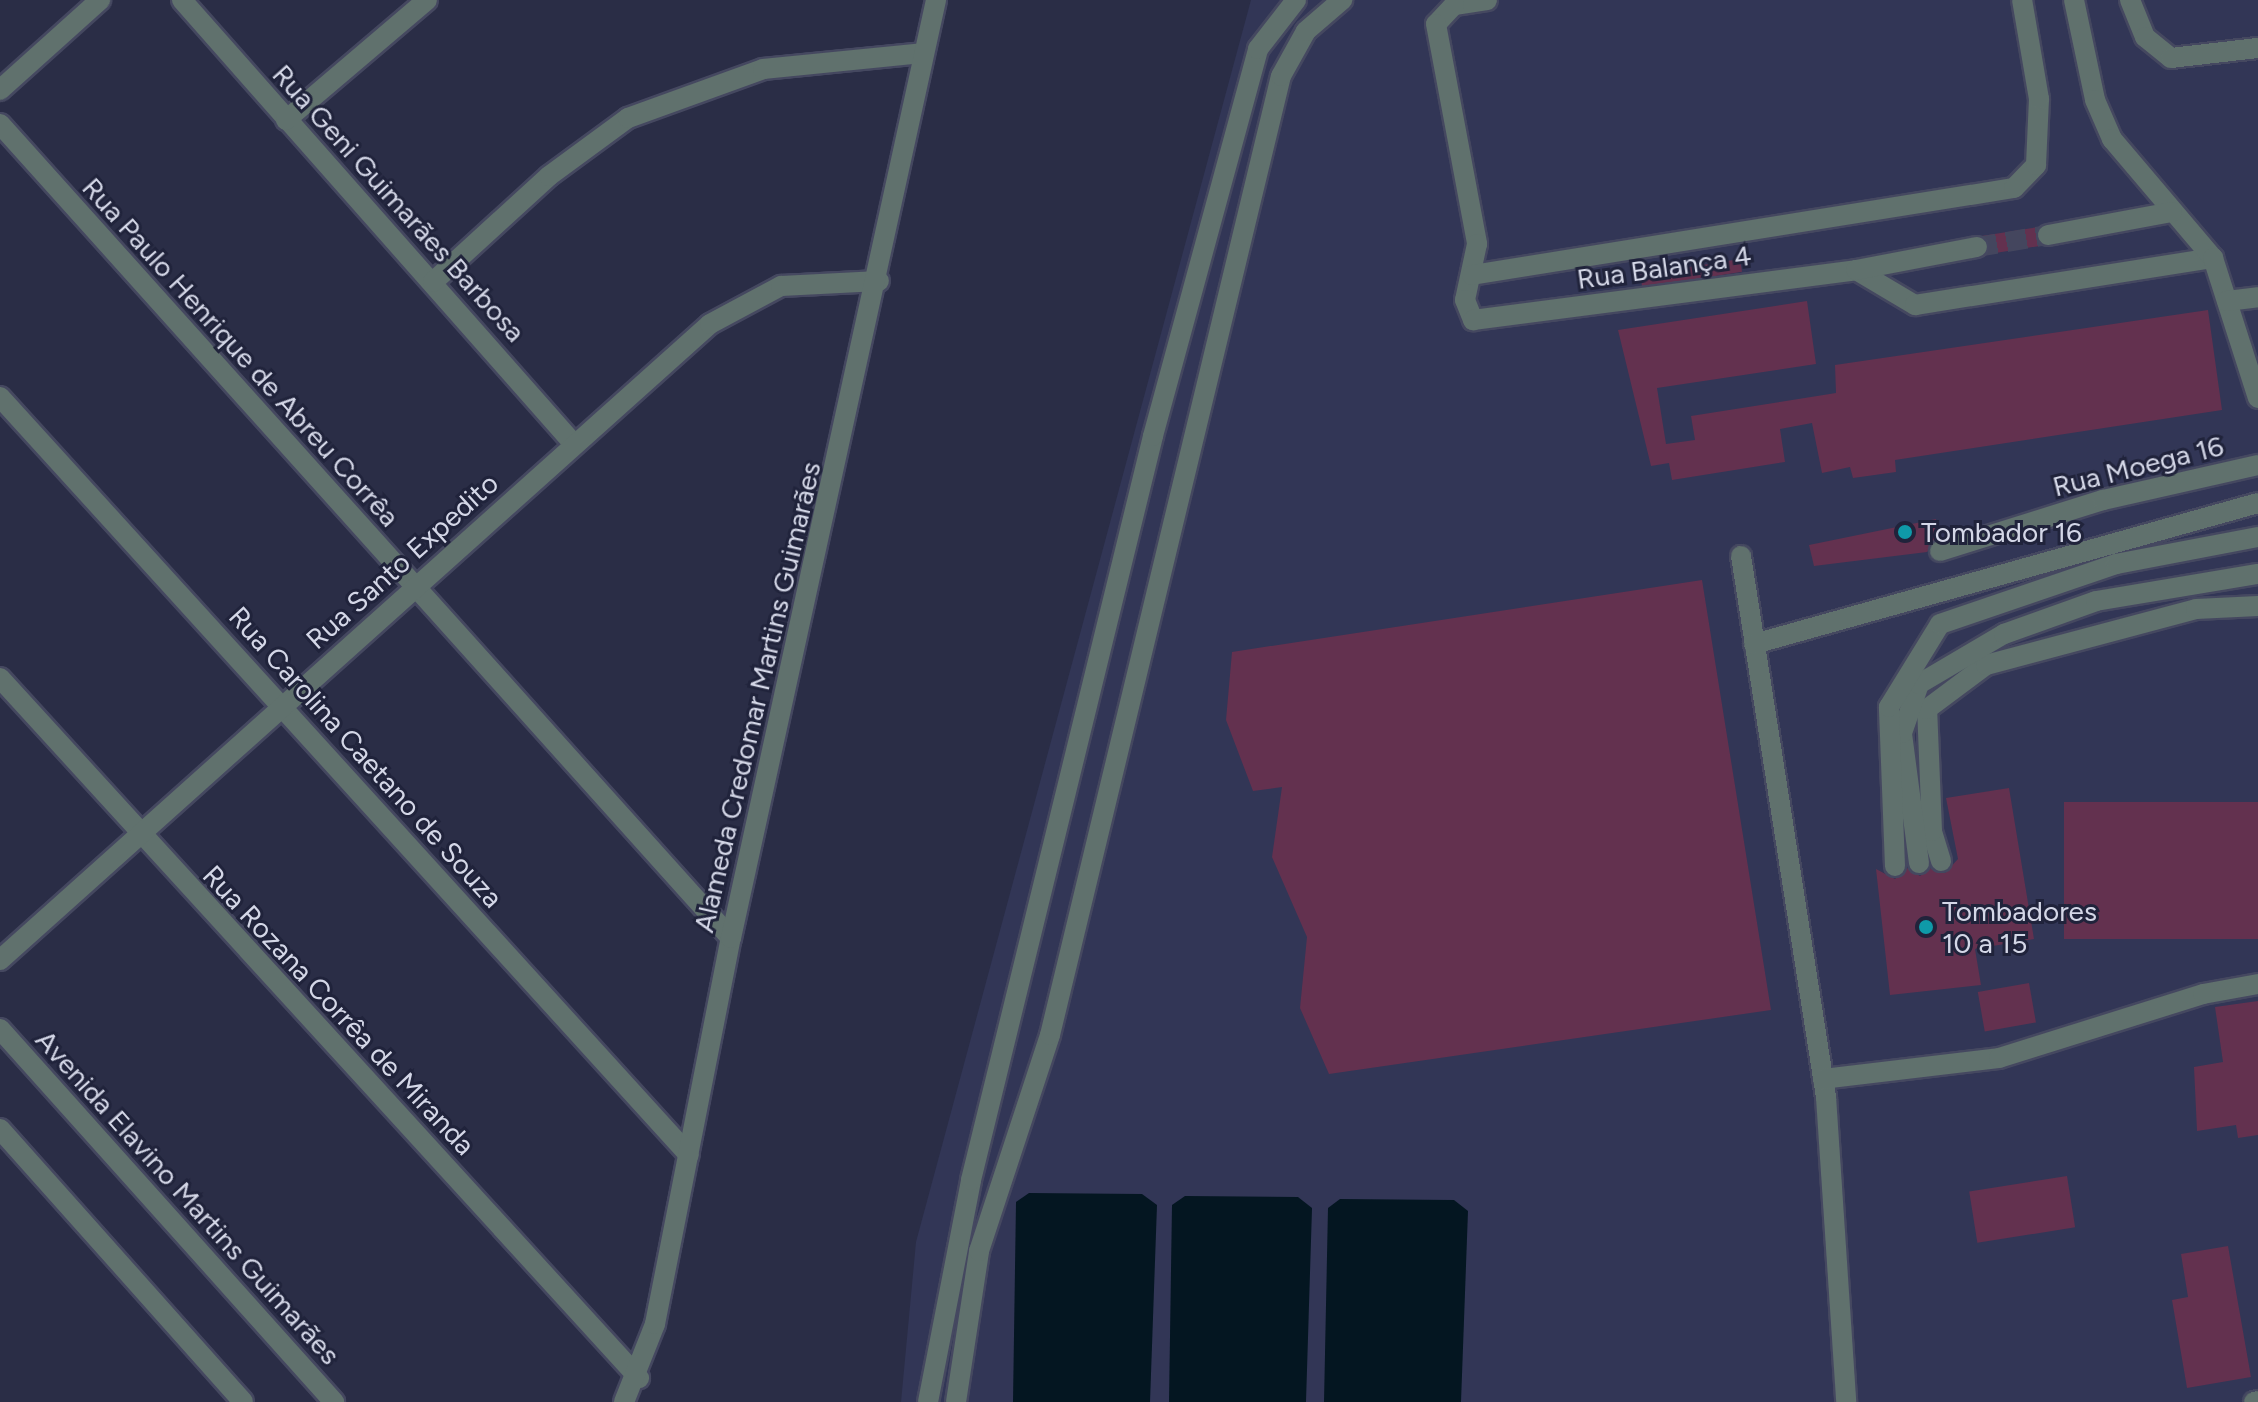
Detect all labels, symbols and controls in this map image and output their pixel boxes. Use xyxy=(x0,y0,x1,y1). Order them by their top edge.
street label: Rua Geni Guimarães Barbosa xyxy=(266,58,532,348)
street label: Rua Paulo Henrique de Abreu Corrêa xyxy=(75,171,407,533)
street label: Rua Balança 4 xyxy=(1575,238,1753,296)
street label: Rua Moega 16 xyxy=(2049,429,2227,503)
street label: Alameda Credomar Martins Guimarães xyxy=(686,458,828,936)
street label: Rua Santo Expedito xyxy=(299,466,505,656)
place label: Tombador 16 xyxy=(1921,515,2082,549)
marker: Tombador 16 xyxy=(1896,523,1914,541)
street label: Rua Carolina Caetano de Souza xyxy=(222,600,510,914)
street label: Rua Rozana Corrêa de Miranda xyxy=(196,858,482,1162)
place label: Tombadores 10 a 15 xyxy=(1942,894,2097,960)
marker: Tombadores 10 a 15 xyxy=(1917,918,1935,936)
street label: Avenida Elavino Martins Guimarães xyxy=(29,1023,347,1371)

